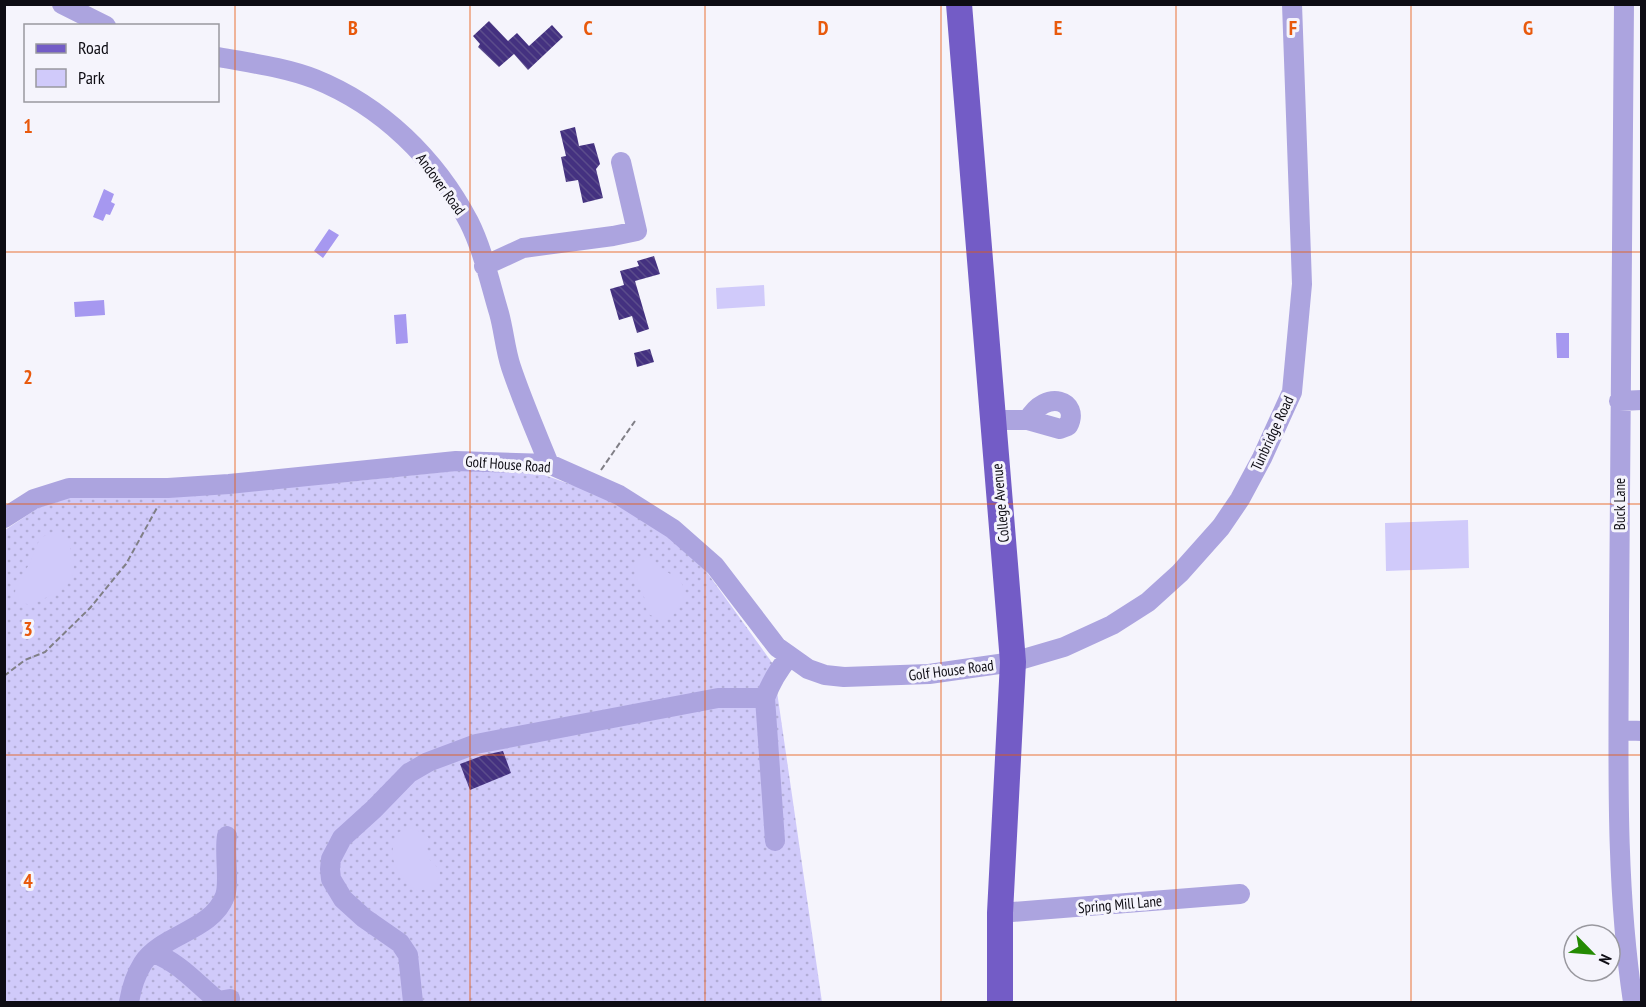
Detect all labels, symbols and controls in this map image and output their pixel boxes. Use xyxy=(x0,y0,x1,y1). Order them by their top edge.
text: B xyxy=(348,15,358,41)
text: C xyxy=(583,15,593,41)
text: D xyxy=(818,15,829,41)
text: E xyxy=(1054,15,1062,41)
text: F xyxy=(1289,15,1297,41)
text: G xyxy=(1523,15,1533,41)
legend xyxy=(24,24,219,102)
text: Road xyxy=(78,36,109,59)
text: Park xyxy=(78,66,105,89)
text: 1 xyxy=(23,113,33,139)
street label: Andover Road xyxy=(412,150,470,218)
text: 2 xyxy=(23,364,33,390)
street label: Tunbridge Road xyxy=(1246,393,1298,473)
street label: Golf House Road xyxy=(465,452,551,476)
street label: College Avenue xyxy=(987,463,1013,543)
street label: Buck Lane xyxy=(1610,478,1629,530)
text: 3 xyxy=(23,616,33,642)
street label: Golf House Road xyxy=(907,655,995,685)
text: 4 xyxy=(23,868,33,894)
street label: Spring Mill Lane xyxy=(1077,891,1163,917)
north arrow xyxy=(1562,923,1622,983)
text: N xyxy=(1595,951,1616,967)

